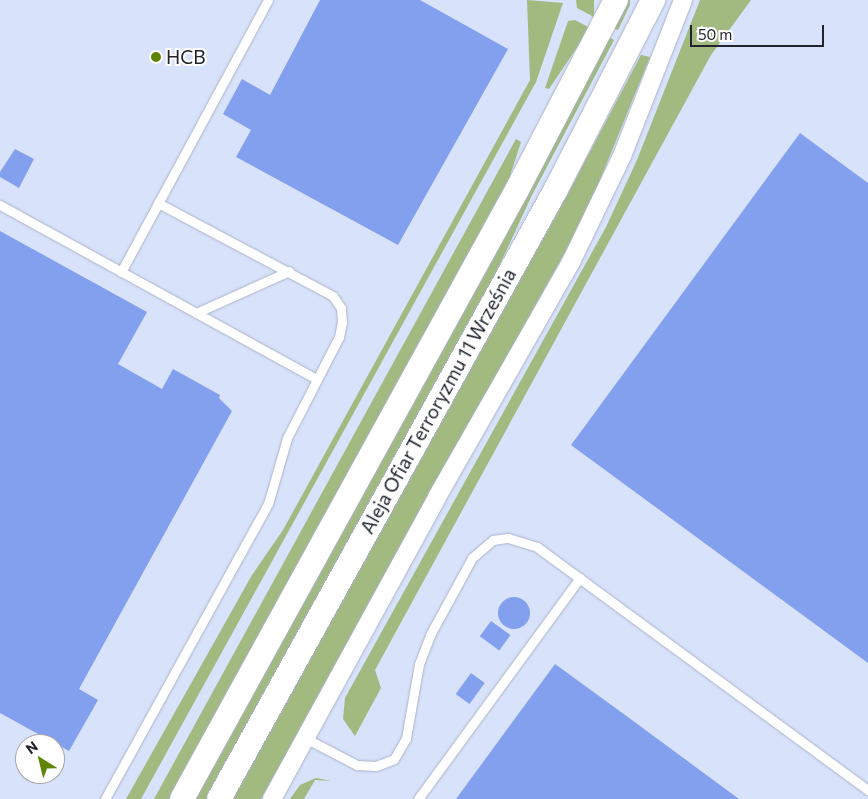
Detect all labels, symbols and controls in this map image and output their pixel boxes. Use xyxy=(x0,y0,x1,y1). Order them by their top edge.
scale bar xyxy=(693,15,827,47)
text: 50 m xyxy=(698,25,732,43)
place label: HCB xyxy=(166,46,206,68)
marker: HCB xyxy=(150,51,162,63)
street label: Aleja Ofiar Terroryzmu 11 Września xyxy=(355,264,521,538)
north arrow xyxy=(15,734,65,784)
text: N xyxy=(22,737,41,757)

